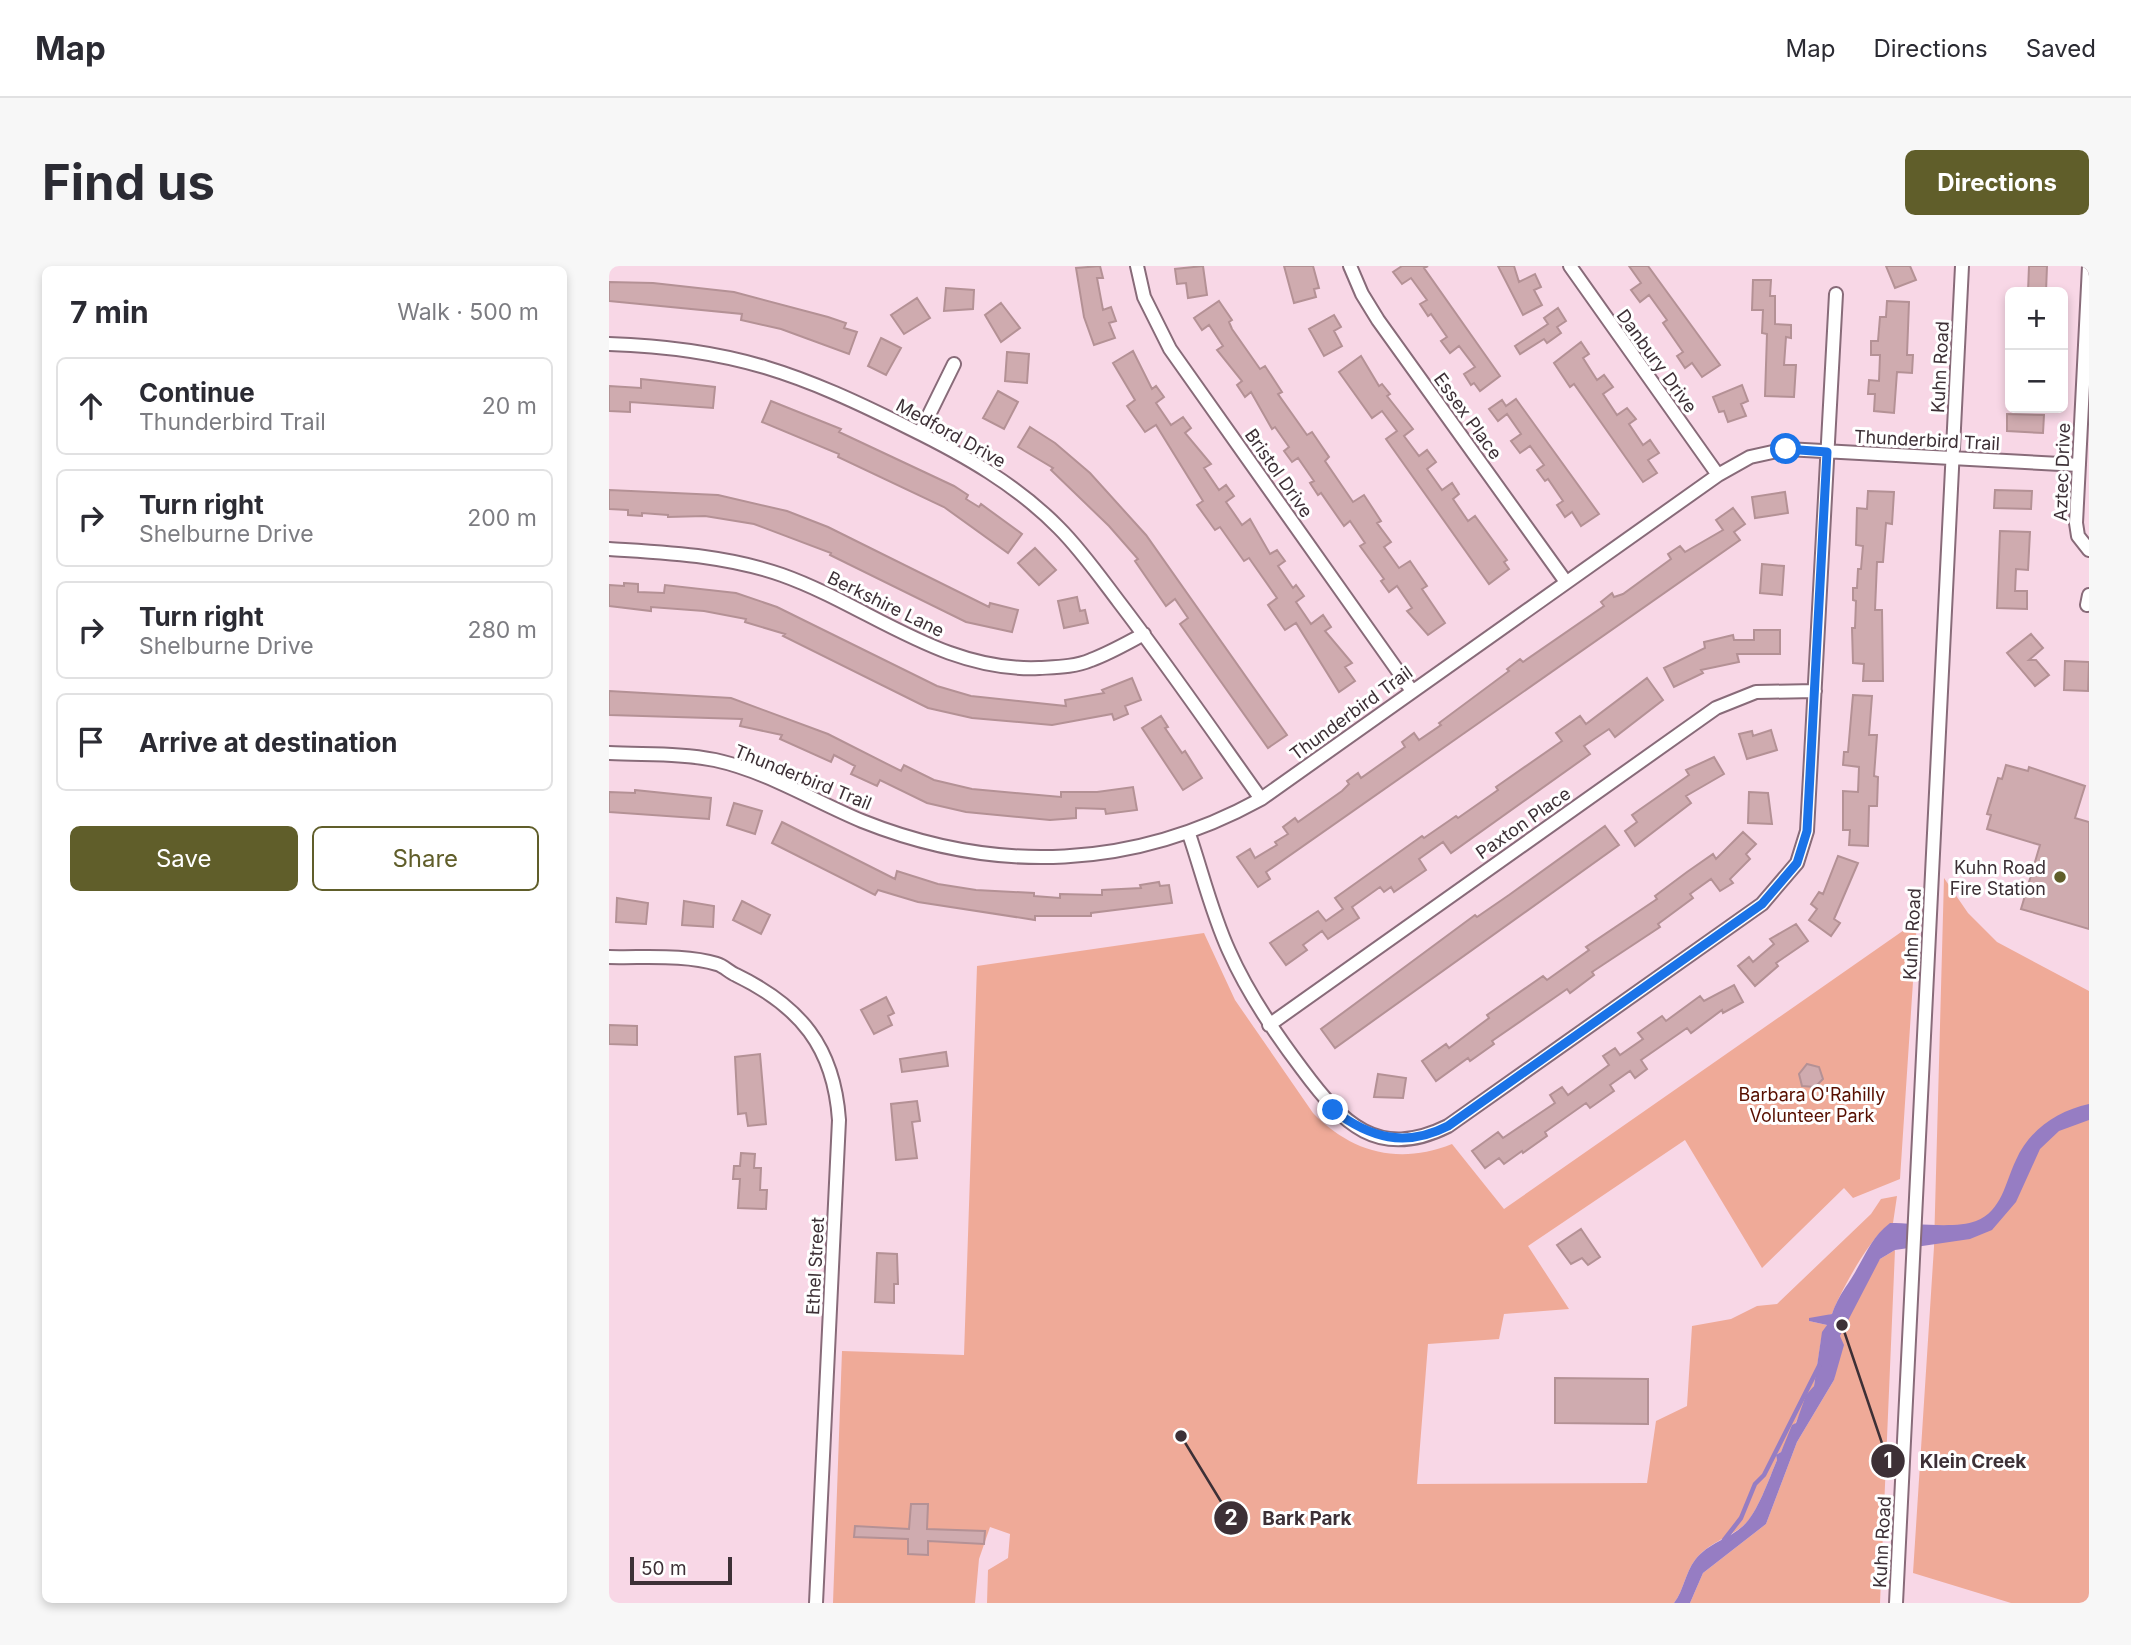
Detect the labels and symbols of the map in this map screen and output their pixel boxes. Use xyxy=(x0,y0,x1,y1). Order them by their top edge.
street label: Danbury Drive xyxy=(1613,305,1701,417)
street label: Kuhn Road xyxy=(1927,321,1953,413)
street label: Essex Place xyxy=(1430,369,1506,463)
street label: Medford Drive xyxy=(893,394,1009,472)
street label: Aztec Drive xyxy=(2050,422,2074,522)
street label: Bristol Drive xyxy=(1241,425,1317,521)
street label: Thunderbird Trail xyxy=(1853,426,2001,454)
route start xyxy=(1770,433,1801,464)
street label: Berkshire Lane xyxy=(824,567,948,641)
street label: Thunderbird Trail xyxy=(1286,662,1416,764)
street label: Thunderbird Trail xyxy=(731,740,875,814)
street label: Paxton Place xyxy=(1472,783,1574,863)
place label: Kuhn Road Fire Station xyxy=(1950,857,2046,899)
marker: Kuhn Road Fire Station xyxy=(2052,869,2068,885)
street label: Kuhn Road xyxy=(1899,888,1925,980)
park label: Barbara O'Rahilly Volunteer Park xyxy=(1739,1084,1885,1126)
route end xyxy=(1317,1094,1348,1125)
street label: Ethel Street xyxy=(802,1216,828,1316)
callout: Klein Creek xyxy=(1870,1441,2040,1481)
text: 1 xyxy=(1883,1448,1893,1473)
text: Klein Creek xyxy=(1920,1450,2026,1473)
street label: Kuhn Road xyxy=(1869,1496,1895,1588)
callout: Bark Park xyxy=(1214,1498,1366,1538)
text: 2 xyxy=(1224,1505,1238,1530)
text: Bark Park xyxy=(1262,1507,1352,1530)
scale bar xyxy=(630,1554,731,1586)

